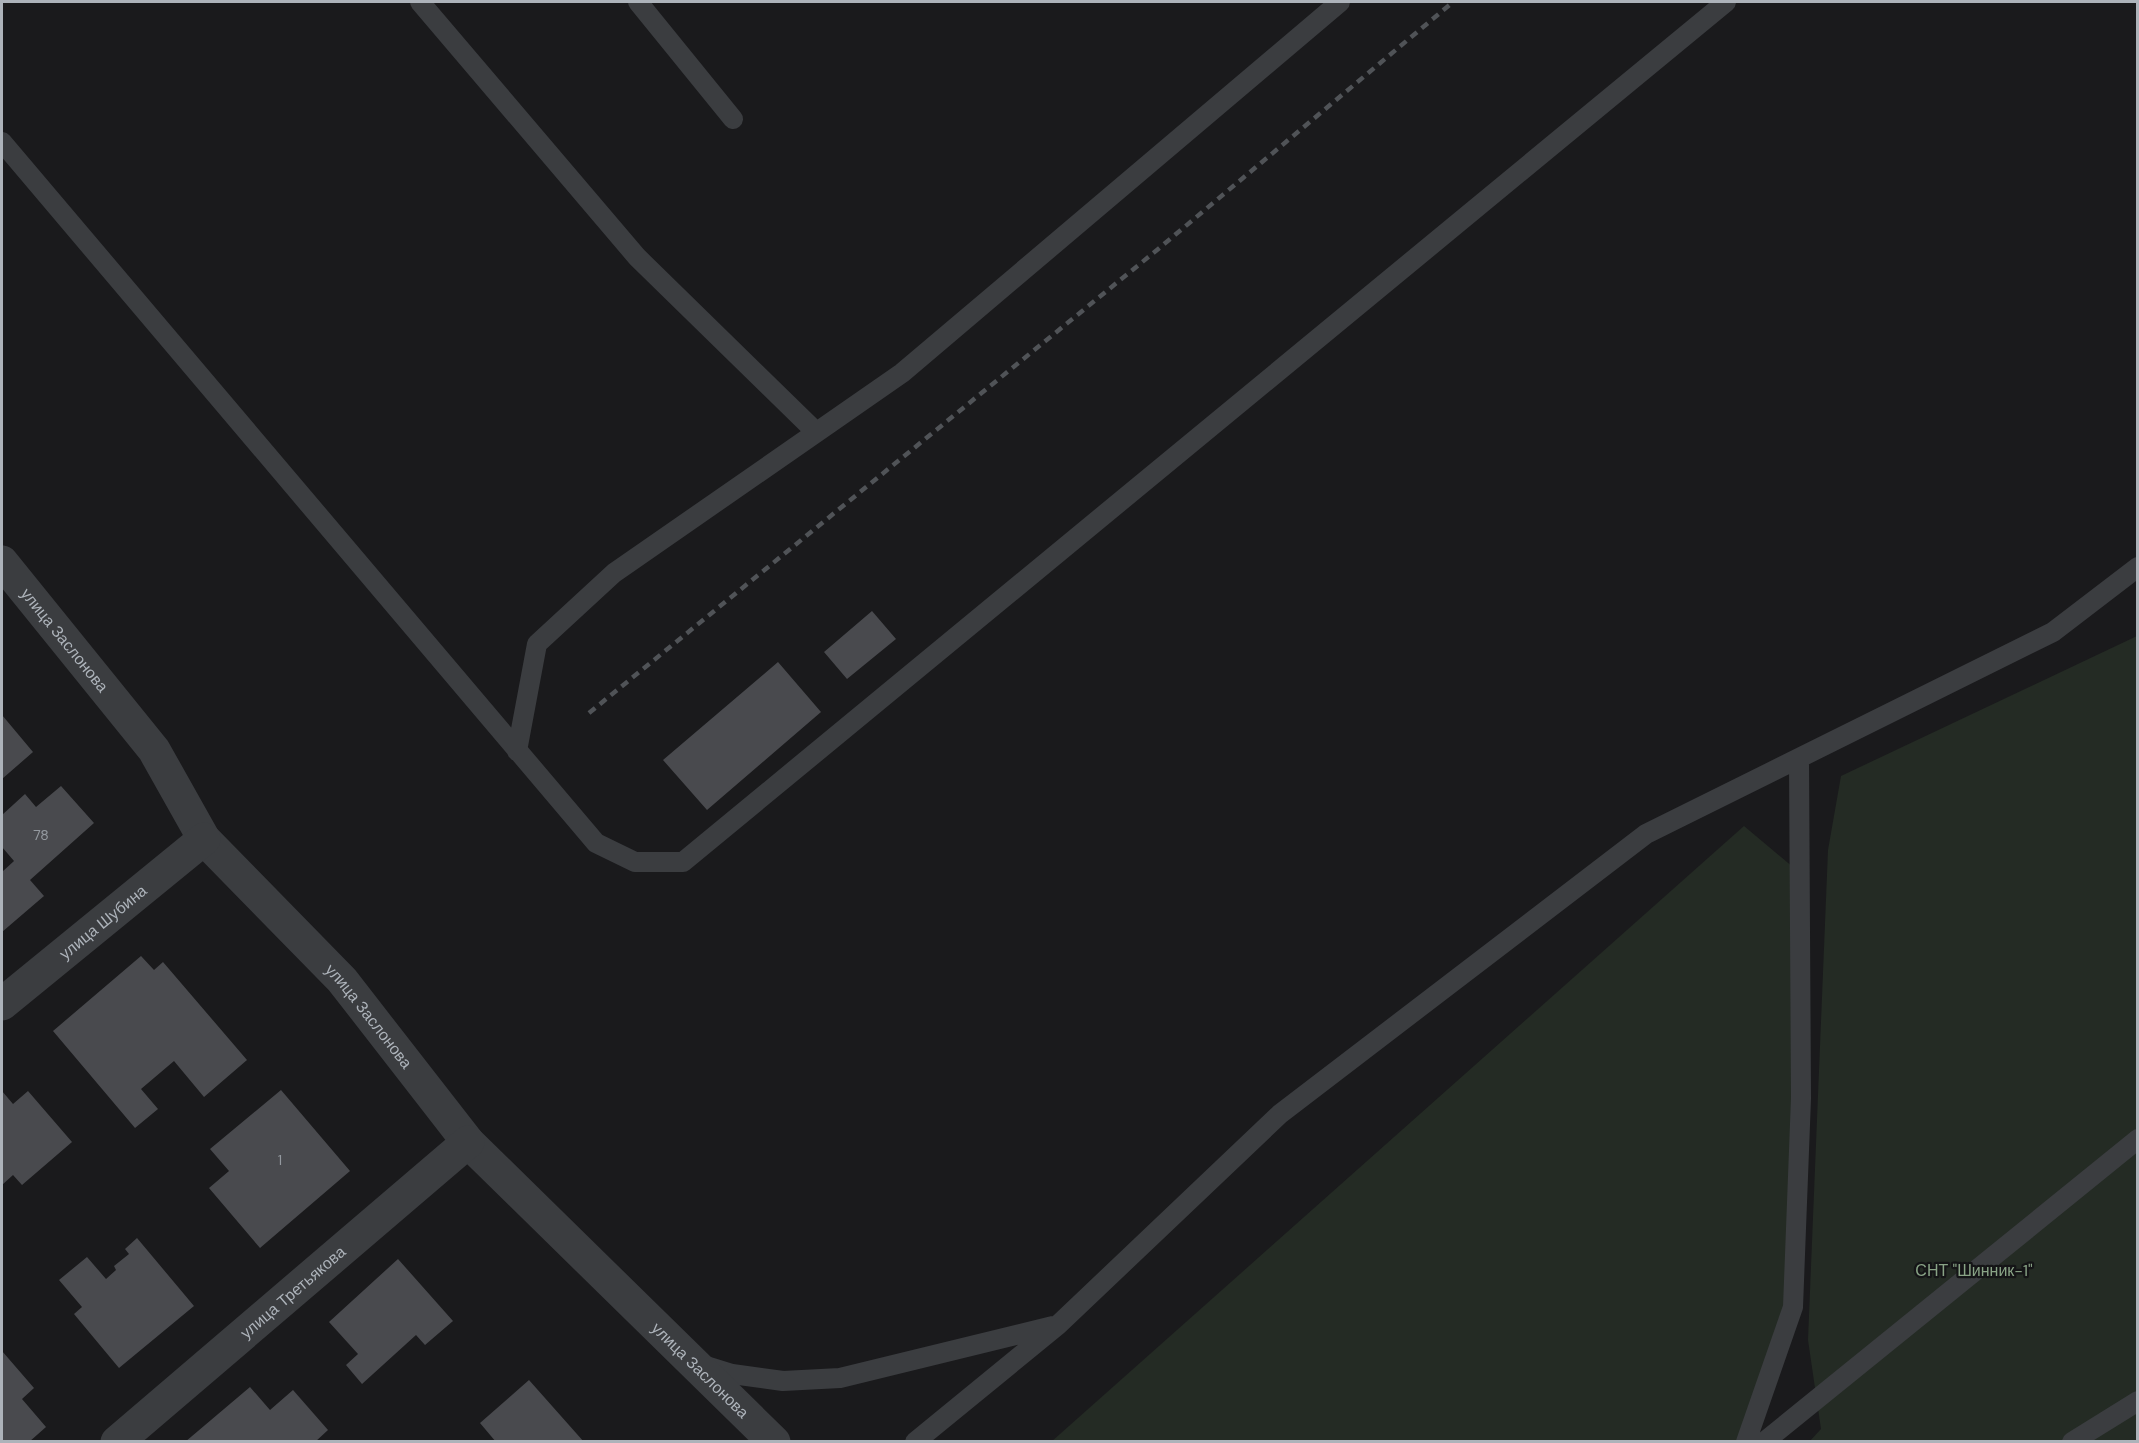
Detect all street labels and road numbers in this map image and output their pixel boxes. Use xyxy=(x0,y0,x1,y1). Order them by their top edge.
street label: улица Заслонова xyxy=(16,583,113,696)
street label: улица Шубина xyxy=(55,880,151,964)
street label: улица Заслонова xyxy=(321,959,417,1073)
street label: улица Третьякова xyxy=(236,1241,350,1343)
street label: улица Заслонова xyxy=(647,1318,754,1422)

